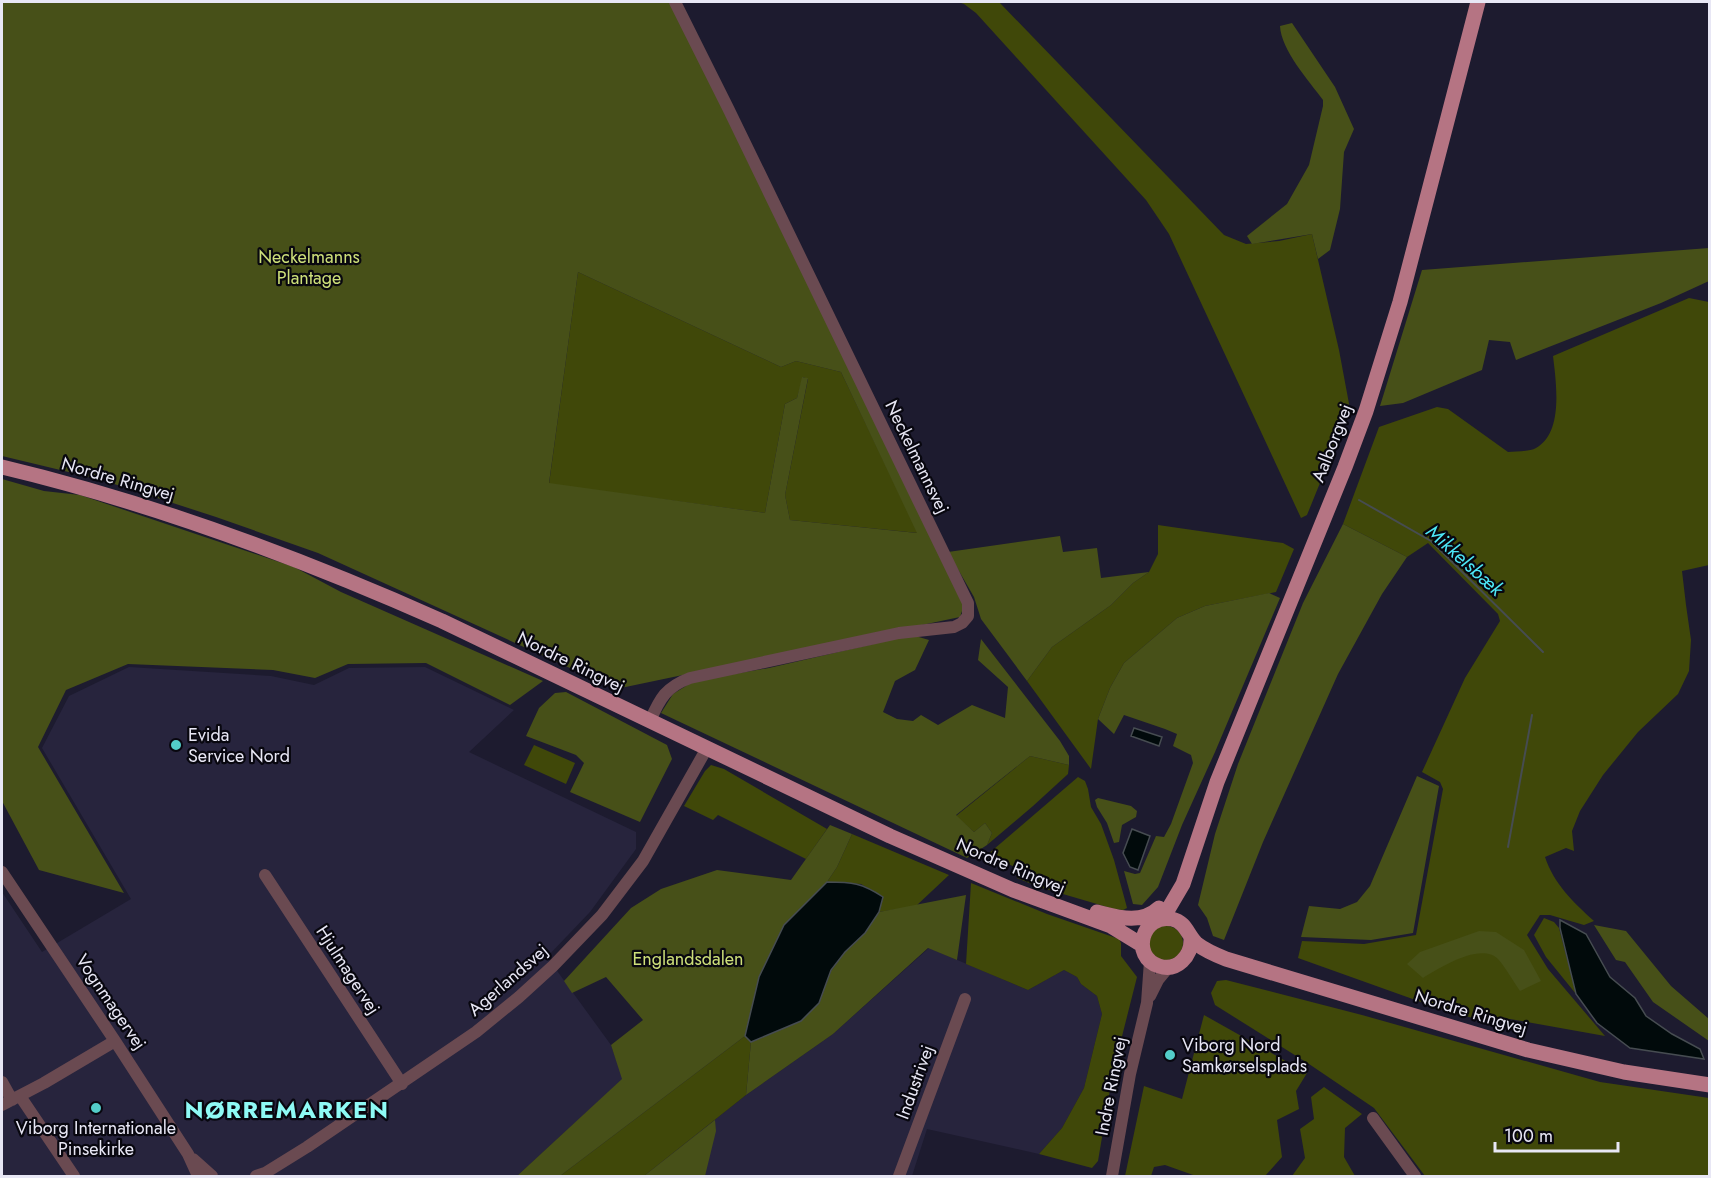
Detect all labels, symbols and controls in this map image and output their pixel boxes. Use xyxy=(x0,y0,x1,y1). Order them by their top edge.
park label: Neckelmanns Plantage xyxy=(258,244,360,291)
street label: Neckelmannsvej xyxy=(878,396,956,518)
street label: Aalborgvej xyxy=(1305,400,1359,486)
street label: Nordre Ringvej xyxy=(58,450,178,508)
water label: Mikkelsbæk xyxy=(1419,518,1511,604)
street label: Nordre Ringvej xyxy=(513,625,629,699)
place label: Evida Service Nord xyxy=(188,722,290,769)
marker: Evida Service Nord xyxy=(169,738,183,752)
street label: Nordre Ringvej xyxy=(952,831,1070,901)
street label: Hjulmagervej xyxy=(310,920,386,1020)
street label: Agerlandsvej xyxy=(462,938,554,1022)
park label: Englandsdalen xyxy=(632,946,744,972)
street label: Vognmagervej xyxy=(69,949,153,1055)
street label: Nordre Ringvej xyxy=(1411,983,1531,1041)
place label: Viborg Nord Samkørselsplads xyxy=(1182,1032,1307,1079)
street label: Indre Ringvej xyxy=(1089,1034,1133,1138)
street label: Industrivej xyxy=(890,1041,940,1123)
marker: Viborg Nord Samkørselsplads xyxy=(1163,1048,1177,1062)
district label: NØRREMARKEN xyxy=(185,1092,389,1127)
marker: Viborg Internationale Pinsekirke xyxy=(89,1101,103,1115)
place label: Viborg Internationale Pinsekirke xyxy=(16,1115,176,1162)
scale bar xyxy=(1495,1115,1618,1153)
text: 100 m xyxy=(1504,1123,1553,1149)

